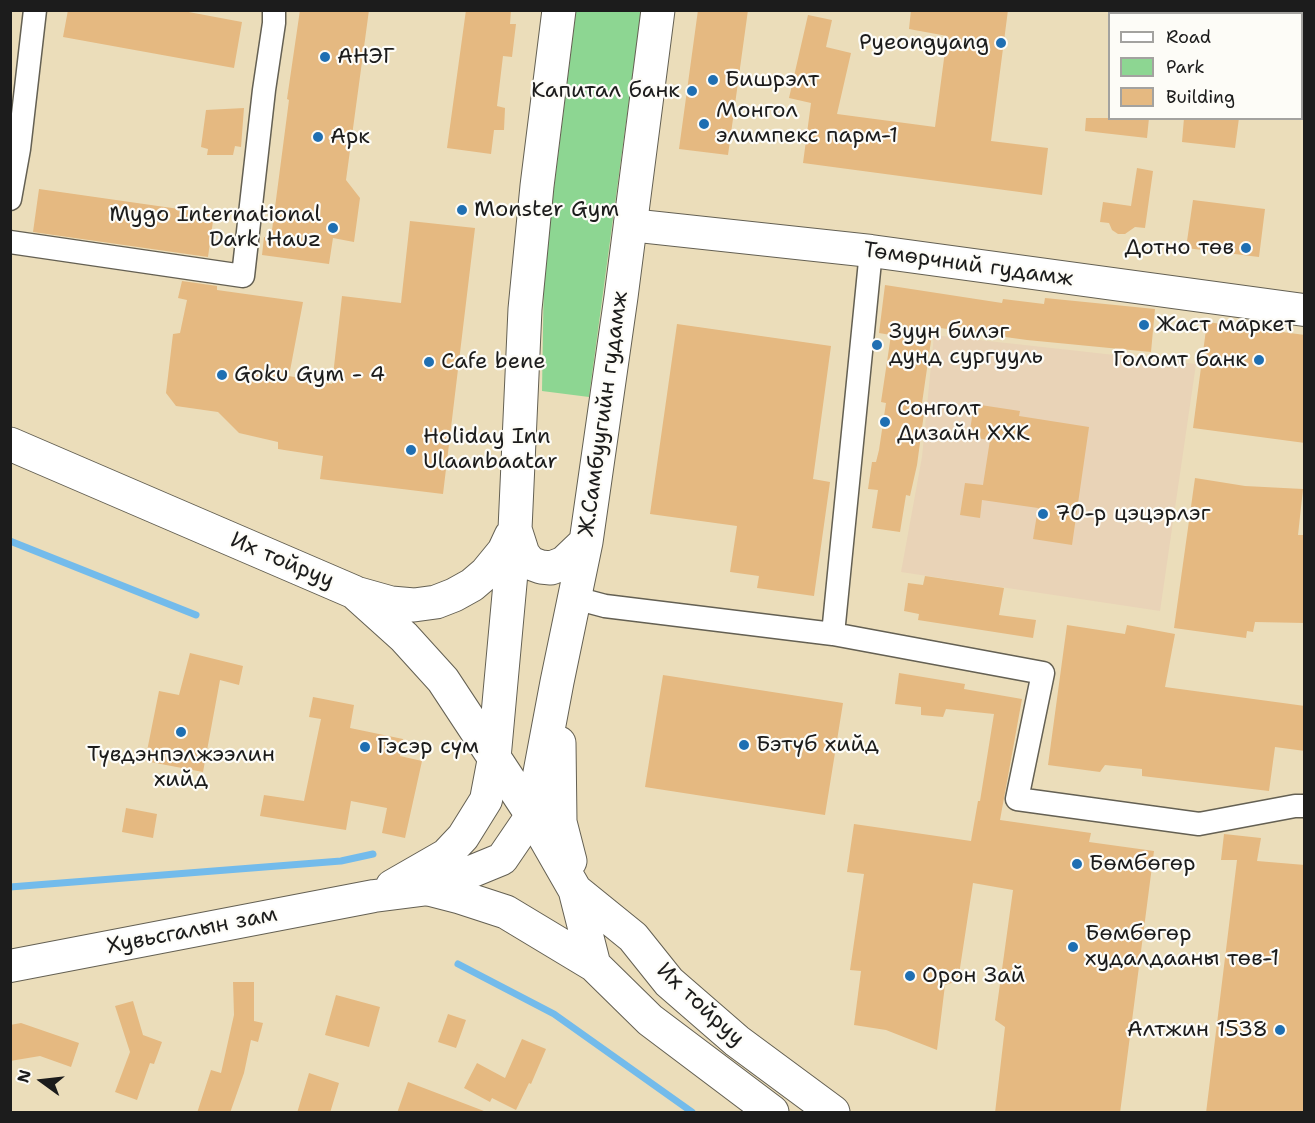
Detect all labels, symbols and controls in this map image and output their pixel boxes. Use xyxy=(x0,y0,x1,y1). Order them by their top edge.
legend xyxy=(1108,12,1303,120)
text: Road xyxy=(1166,25,1211,49)
place label: Pyeongyang xyxy=(859,30,989,56)
marker: Pyeongyang xyxy=(994,36,1008,50)
place label: АНЭГ xyxy=(337,44,394,70)
marker: АНЭГ xyxy=(318,50,332,64)
text: Park xyxy=(1166,55,1205,79)
place label: Бишрэлт xyxy=(725,67,819,93)
marker: Бишрэлт xyxy=(706,73,720,87)
place label: Капитал банк xyxy=(531,78,680,104)
marker: Капитал банк xyxy=(685,84,699,98)
text: Building xyxy=(1166,85,1235,109)
place label: Монгол элимпекс парм-1 xyxy=(716,98,898,150)
marker: Монгол элимпекс парм-1 xyxy=(697,117,711,131)
place label: Арк xyxy=(330,124,370,150)
marker: Арк xyxy=(311,130,325,144)
place label: Monster Gym xyxy=(474,197,619,223)
place label: Mygo International Dark Hauz xyxy=(109,202,321,254)
marker: Monster Gym xyxy=(455,203,469,217)
marker: Mygo International Dark Hauz xyxy=(326,221,340,235)
place label: Дотно төв xyxy=(1124,235,1234,261)
street label: Төмөрчний гудамж xyxy=(861,237,1075,293)
marker: Дотно төв xyxy=(1239,241,1253,255)
street label: Ж.Самбуугийн гудамж xyxy=(574,290,634,538)
place label: Жаст маркет xyxy=(1156,312,1295,338)
marker: Жаст маркет xyxy=(1137,318,1151,332)
place label: Зуун билэг дунд сургууль xyxy=(889,319,1043,370)
marker: Зуун билэг дунд сургууль xyxy=(870,338,884,352)
place label: Голомт банк xyxy=(1113,347,1247,373)
place label: Cafe bene xyxy=(441,349,546,375)
marker: Голомт банк xyxy=(1252,353,1266,367)
marker: Cafe bene xyxy=(422,355,436,369)
place label: Goku Gym - 4 xyxy=(234,362,385,388)
marker: Goku Gym - 4 xyxy=(215,368,229,382)
place label: Сонголт Дизайн ХХК xyxy=(897,396,1030,448)
marker: Сонголт Дизайн ХХК xyxy=(878,415,892,429)
place label: Holiday Inn Ulaanbaatar xyxy=(423,424,558,476)
marker: Holiday Inn Ulaanbaatar xyxy=(404,443,418,457)
place label: 70-р цэцэрлэг xyxy=(1055,501,1210,527)
marker: 70-р цэцэрлэг xyxy=(1036,507,1050,521)
street label: Их тойруу xyxy=(226,527,338,595)
marker: Түвдэнпэлжээлин хийд xyxy=(174,725,188,739)
place label: Бэтүб хийд xyxy=(756,732,879,758)
place label: Гэсэр сүм xyxy=(377,734,479,760)
marker: Бэтүб хийд xyxy=(737,738,751,752)
marker: Гэсэр сүм xyxy=(358,740,372,754)
place label: Түвдэнпэлжээлин хийд xyxy=(87,742,275,794)
place label: Бөмбөгөр xyxy=(1089,851,1196,877)
marker: Бөмбөгөр xyxy=(1070,857,1084,871)
street label: Хувьсгалын зам xyxy=(105,902,279,960)
place label: Бөмбөгөр худалдааны төв-1 xyxy=(1085,921,1279,972)
marker: Бөмбөгөр худалдааны төв-1 xyxy=(1066,940,1080,954)
street label: Их тойруу xyxy=(651,958,749,1052)
place label: Орон Зай xyxy=(922,963,1025,989)
marker: Орон Зай xyxy=(903,969,917,983)
place label: Алтжин 1538 xyxy=(1127,1017,1268,1043)
marker: Алтжин 1538 xyxy=(1273,1023,1287,1037)
north arrow xyxy=(12,1051,72,1111)
text: N xyxy=(12,1067,36,1085)

